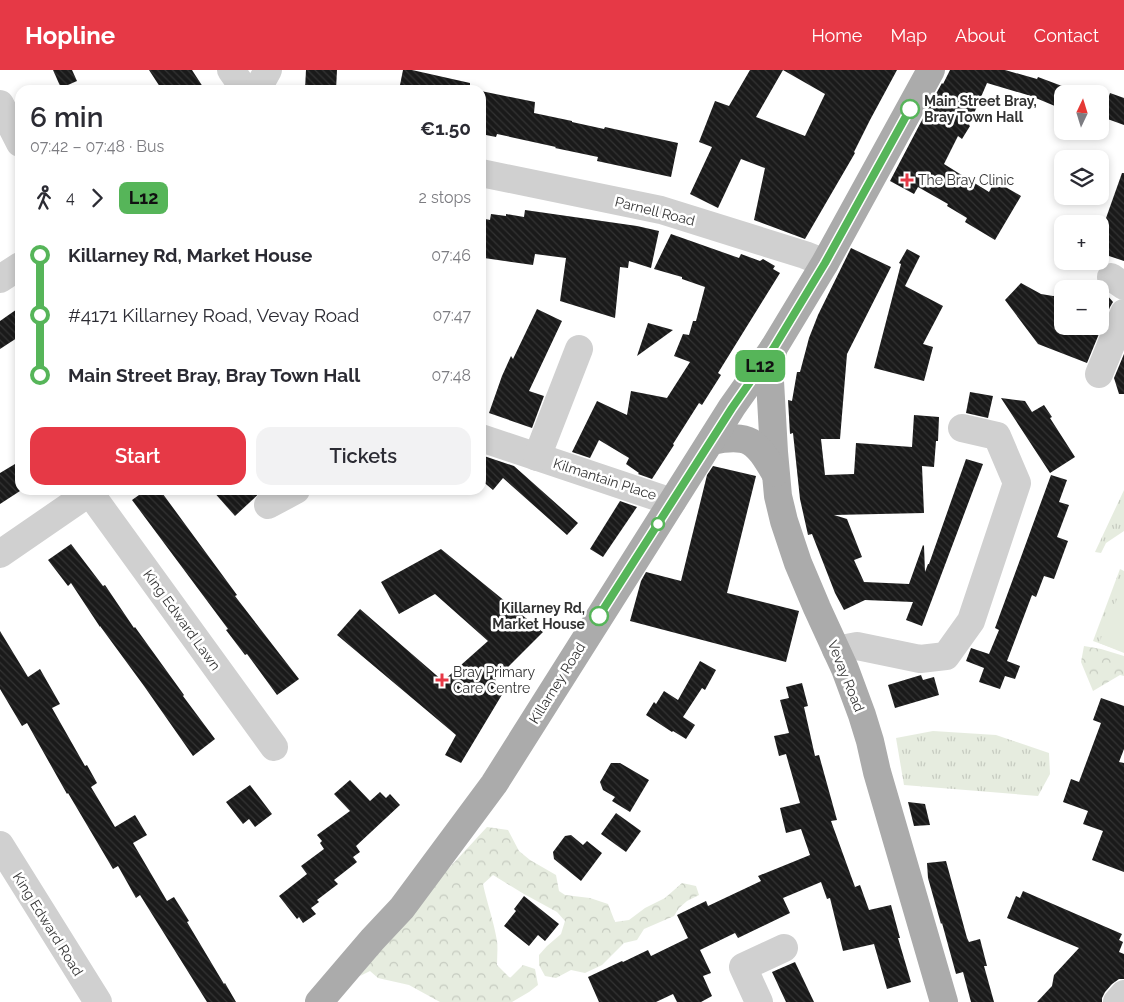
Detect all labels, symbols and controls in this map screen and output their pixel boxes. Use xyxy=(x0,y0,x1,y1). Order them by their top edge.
text: Hopline xyxy=(25,21,115,50)
text: Home xyxy=(811,25,862,46)
text: Map xyxy=(890,25,927,46)
text: About xyxy=(955,25,1006,46)
text: Contact xyxy=(1034,25,1099,46)
north arrow xyxy=(1054,85,1109,140)
map controls xyxy=(1054,85,1109,335)
place label: Main Street Bray, Bray Town Hall xyxy=(924,93,1037,125)
marker: Main Street Bray, Bray Town Hall xyxy=(900,99,920,119)
text: 6 min xyxy=(30,101,103,134)
text: €1.50 xyxy=(420,117,471,139)
text: 07:42 – 07:48 · Bus xyxy=(30,137,164,156)
button: layers xyxy=(1054,150,1109,205)
place label: The Bray Clinic xyxy=(918,172,1015,188)
marker: The Bray Clinic xyxy=(900,173,914,187)
icon: walk xyxy=(30,184,58,212)
icon: forward xyxy=(83,184,111,212)
text: L12 xyxy=(129,187,158,208)
text: 4 xyxy=(66,188,75,207)
text: 2 stops xyxy=(419,188,471,207)
street label: Parnell Road xyxy=(613,193,697,229)
button: + xyxy=(1054,215,1109,270)
text: Killarney Rd, Market House xyxy=(68,244,312,266)
text: 07:46 xyxy=(431,246,471,265)
button: − xyxy=(1054,280,1109,335)
text: #4171 Killarney Road, Vevay Road xyxy=(68,304,359,326)
text: 07:47 xyxy=(433,306,471,325)
line badge: L12 xyxy=(731,350,789,382)
text: L12 xyxy=(745,355,775,376)
text: Main Street Bray, Bray Town Hall xyxy=(68,364,360,386)
text: 07:48 xyxy=(432,366,471,385)
button: Start xyxy=(30,427,246,485)
button: Tickets xyxy=(256,427,471,485)
street label: Kilmantain Place xyxy=(551,455,659,503)
unlabelled marker xyxy=(651,517,665,531)
street label: King Edward Lawn xyxy=(140,567,224,673)
place label: Killarney Rd, Market House xyxy=(492,600,586,632)
marker: Killarney Rd, Market House xyxy=(589,606,609,626)
street label: Vevay Road xyxy=(824,638,868,714)
street label: Killarney Road xyxy=(526,639,588,727)
place label: Bray Primary Care Centre xyxy=(453,664,535,696)
marker: Bray Primary Care Centre xyxy=(435,673,449,687)
street label: King Edward Road xyxy=(10,869,86,979)

